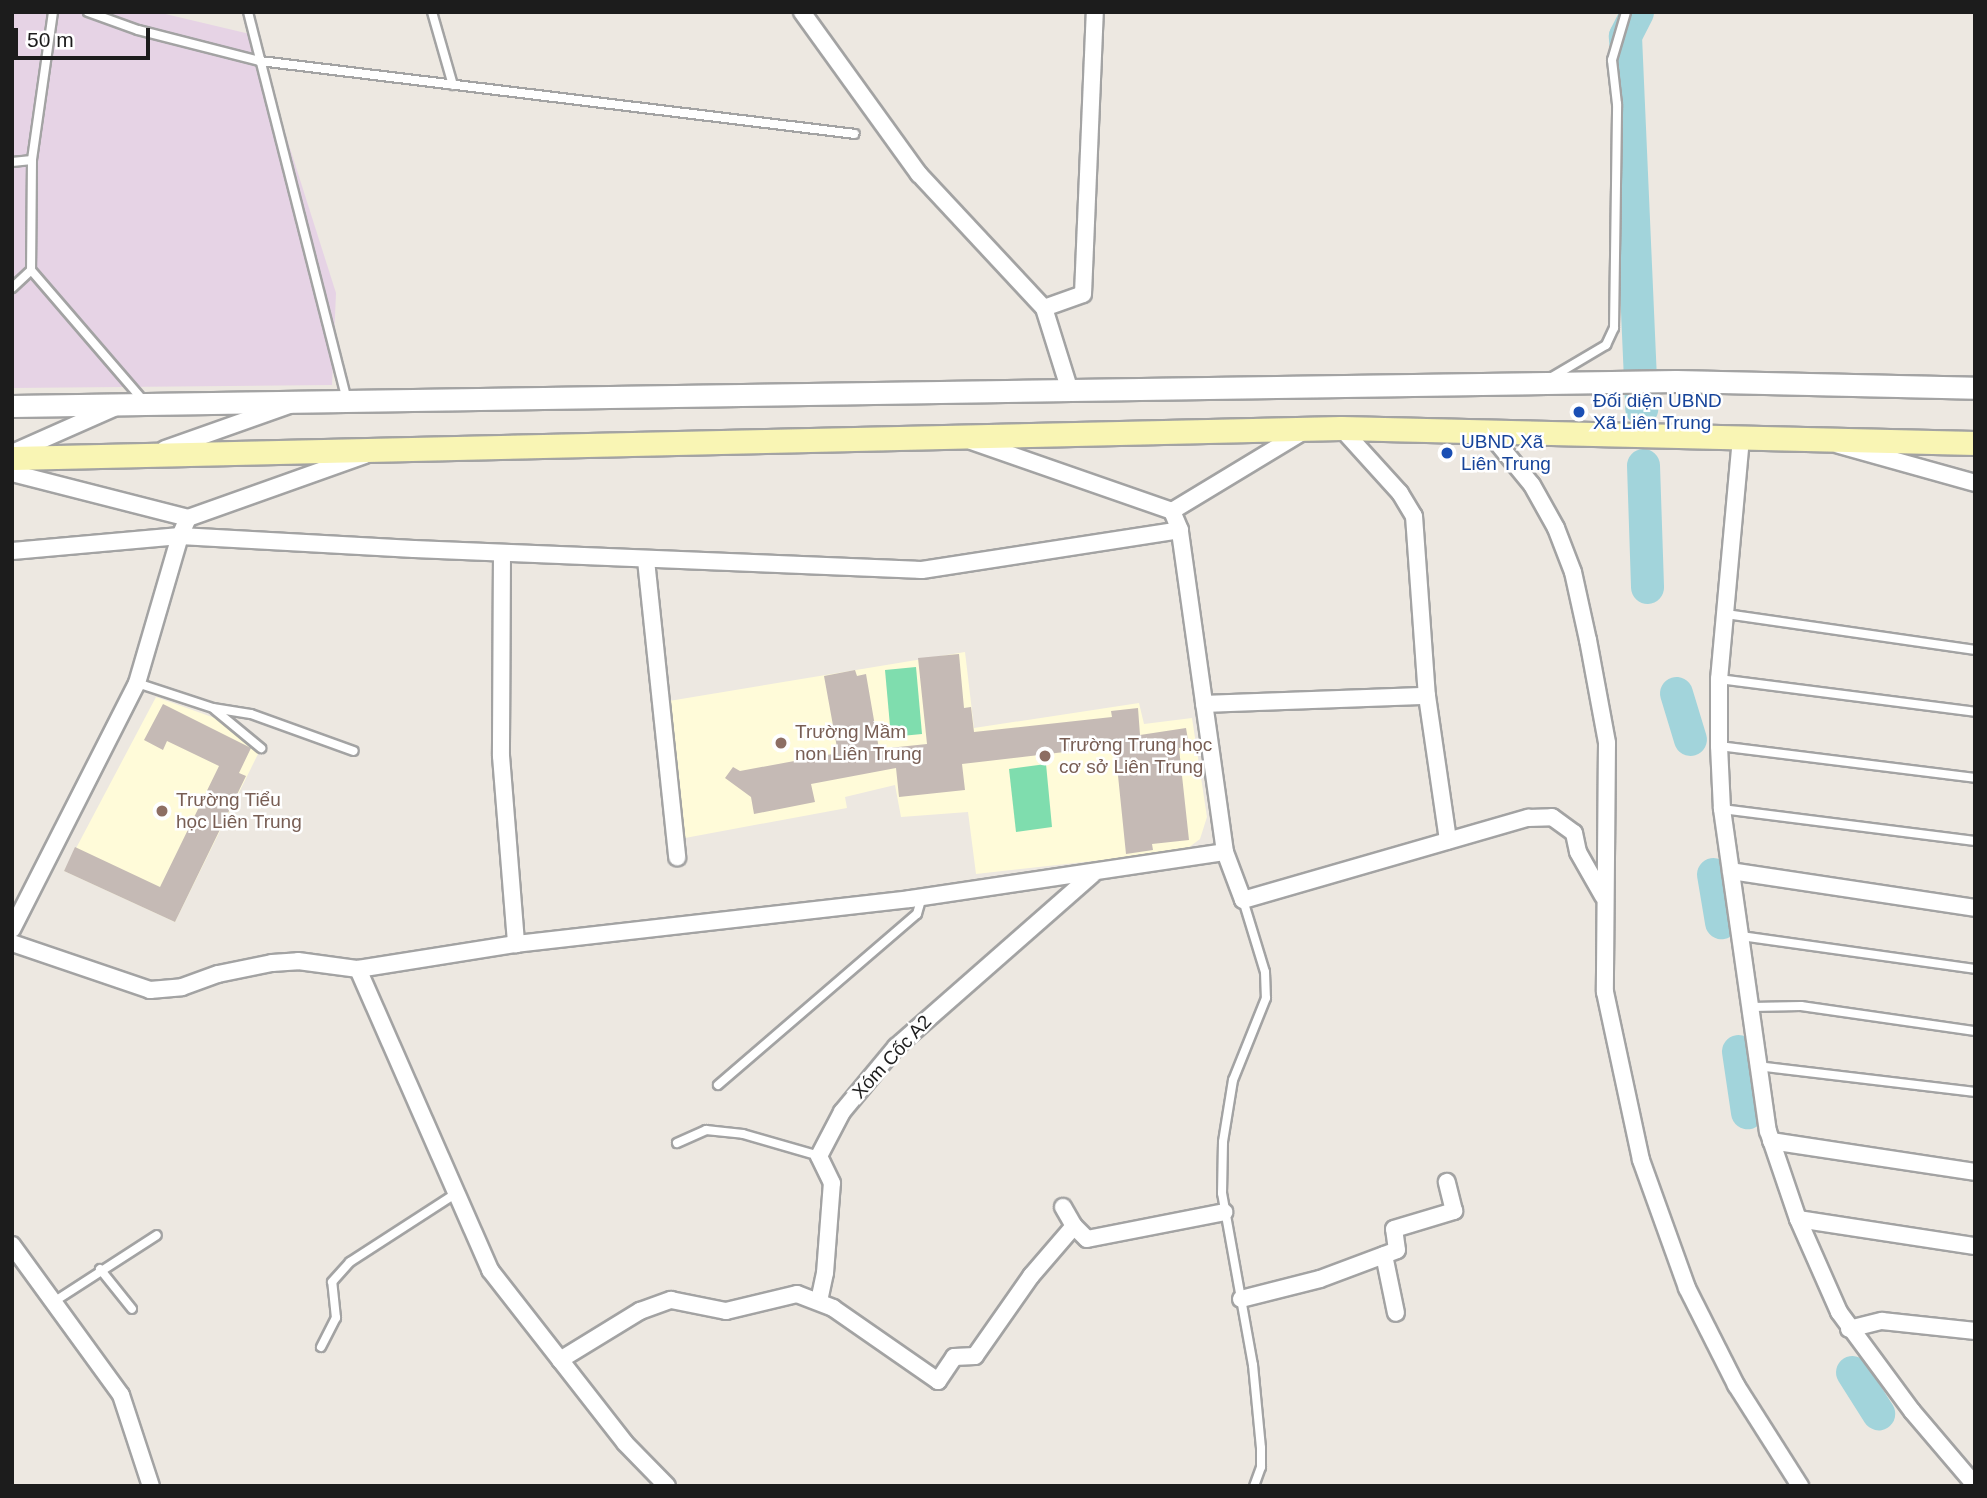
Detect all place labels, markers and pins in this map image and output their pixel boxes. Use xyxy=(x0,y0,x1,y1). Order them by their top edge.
place label: Đối diện UBND Xã Liên Trung xyxy=(1593,390,1722,434)
marker: Đối diện UBND Xã Liên Trung xyxy=(1571,404,1587,420)
place label: UBND Xã Liên Trung xyxy=(1461,431,1551,475)
marker: UBND Xã Liên Trung xyxy=(1439,445,1455,461)
place label: Trường Mầm non Liên Trung xyxy=(795,721,922,765)
place label: Trường Trung học cơ sở Liên Trung xyxy=(1059,734,1213,778)
marker: Trường Mầm non Liên Trung xyxy=(773,735,789,751)
marker: Trường Trung học cơ sở Liên Trung xyxy=(1037,748,1053,764)
place label: Trường Tiểu học Liên Trung xyxy=(176,789,302,833)
marker: Trường Tiểu học Liên Trung xyxy=(154,803,170,819)

